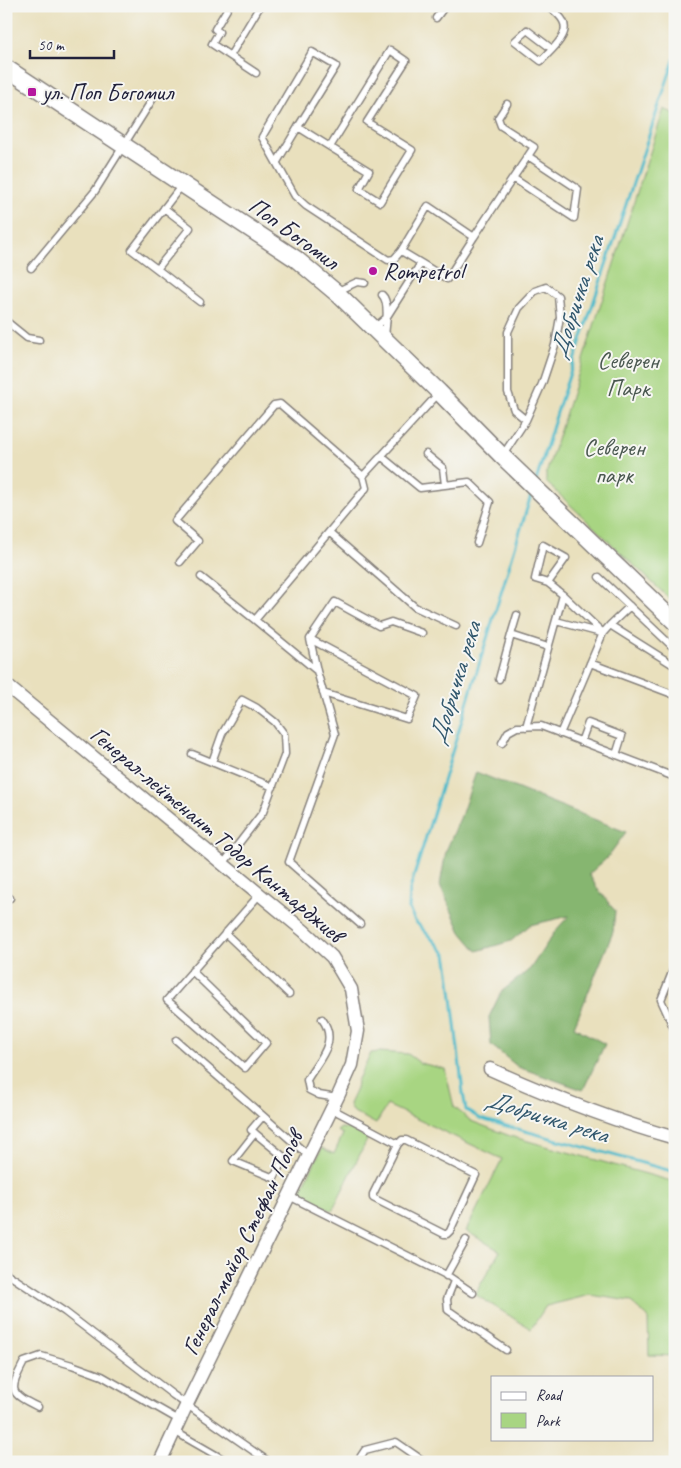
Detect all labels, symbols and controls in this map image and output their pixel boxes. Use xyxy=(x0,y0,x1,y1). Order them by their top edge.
scale bar xyxy=(30,28,114,60)
text: 50 m xyxy=(38,36,65,55)
place label: ул. Поп Богомил xyxy=(40,77,175,107)
marker: ул. Поп Богомил xyxy=(26,86,38,98)
street label: Поп Богомил xyxy=(243,190,346,277)
water label: Добричка река xyxy=(542,231,612,363)
place label: Rompetrol xyxy=(383,256,467,286)
marker: Rompetrol xyxy=(367,265,379,277)
park label: Северен Парк xyxy=(597,345,661,403)
park label: Северен парк xyxy=(583,432,647,490)
water label: Добричка река xyxy=(421,616,489,749)
street label: Генерал-лейтенант Тодор Кантарджиев xyxy=(84,719,353,952)
water label: Добричка река xyxy=(481,1083,614,1151)
street label: Генерал-майор Стефан Попов xyxy=(175,1122,311,1360)
legend xyxy=(491,1376,654,1440)
text: Road xyxy=(536,1386,563,1405)
text: Park xyxy=(536,1412,561,1431)

